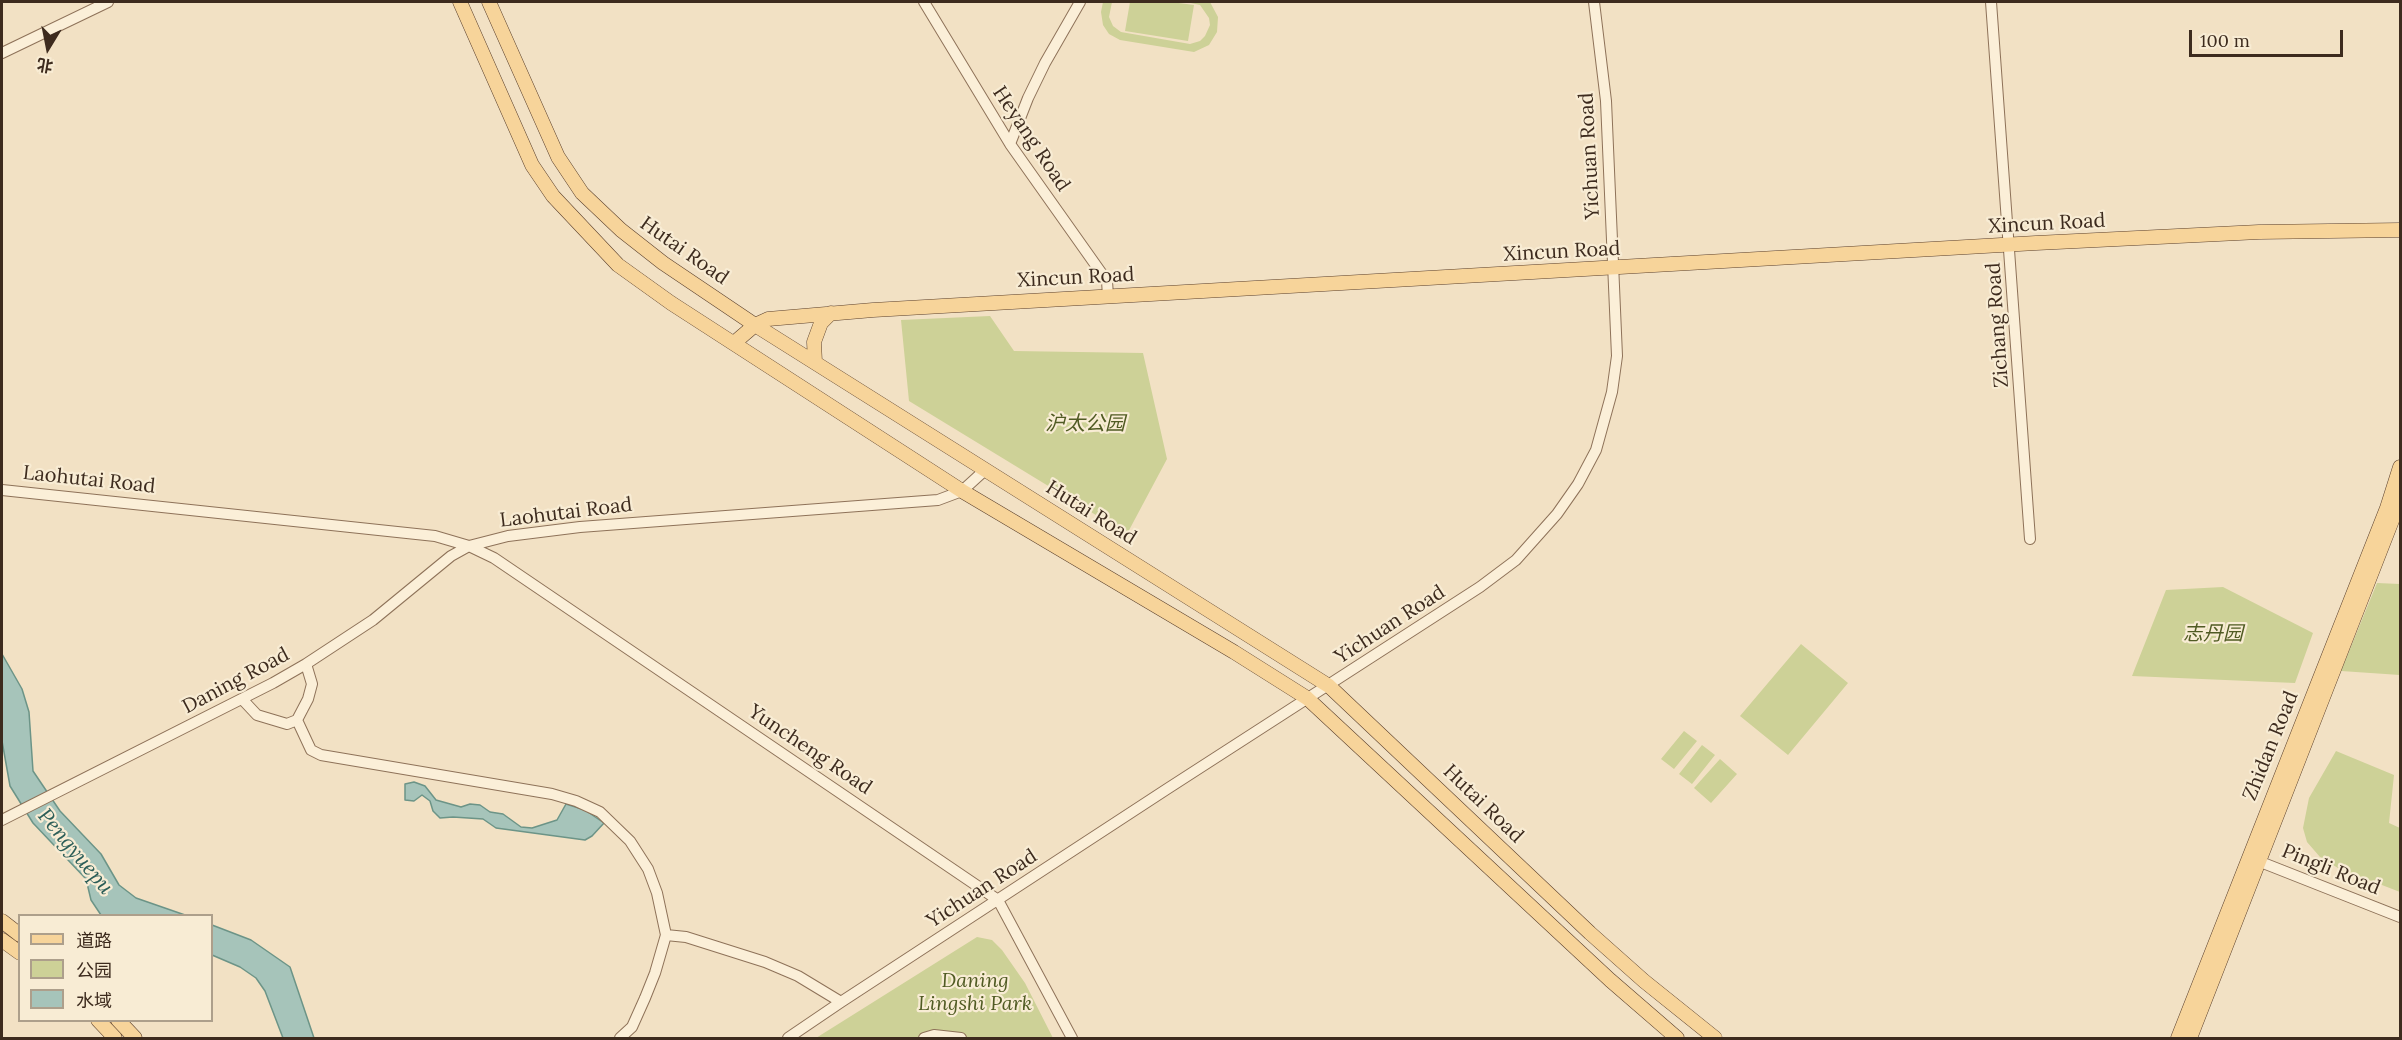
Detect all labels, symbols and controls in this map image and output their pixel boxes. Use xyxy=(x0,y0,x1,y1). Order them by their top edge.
north arrow xyxy=(18,18,78,78)
scale bar xyxy=(2192,18,2346,56)
text: 100 m xyxy=(2200,29,2250,52)
text: 北 xyxy=(35,54,55,77)
street label: Heyang Road xyxy=(987,82,1075,196)
street label: Yichuan Road xyxy=(1575,92,1605,220)
street label: Xincun Road xyxy=(1988,209,2106,239)
street label: Hutai Road xyxy=(635,212,733,290)
street label: Xincun Road xyxy=(1503,237,1621,267)
street label: Zichang Road xyxy=(1982,262,2014,388)
street label: Xincun Road xyxy=(1017,263,1135,293)
park label: 沪太公园 xyxy=(1045,412,1125,436)
street label: Laohutai Road xyxy=(21,461,157,499)
street label: Hutai Road xyxy=(1041,476,1141,550)
street label: Laohutai Road xyxy=(498,493,634,533)
street label: Yichuan Road xyxy=(1330,580,1450,670)
park label: 志丹园 xyxy=(2183,622,2243,646)
street label: Daning Road xyxy=(178,643,294,719)
street label: Zhidan Road xyxy=(2238,688,2304,804)
street label: Yuncheng Road xyxy=(744,700,876,800)
street label: Hutai Road xyxy=(1438,760,1528,848)
water label: Pengyuepu xyxy=(32,804,118,900)
street label: Pingli Road xyxy=(2278,839,2384,901)
street label: Yichuan Road xyxy=(922,844,1042,934)
legend xyxy=(18,914,213,1022)
text: 道路 xyxy=(76,929,112,952)
text: 公园 xyxy=(76,959,112,982)
park label: Daning Lingshi Park xyxy=(918,969,1032,1016)
text: 水域 xyxy=(76,989,112,1012)

